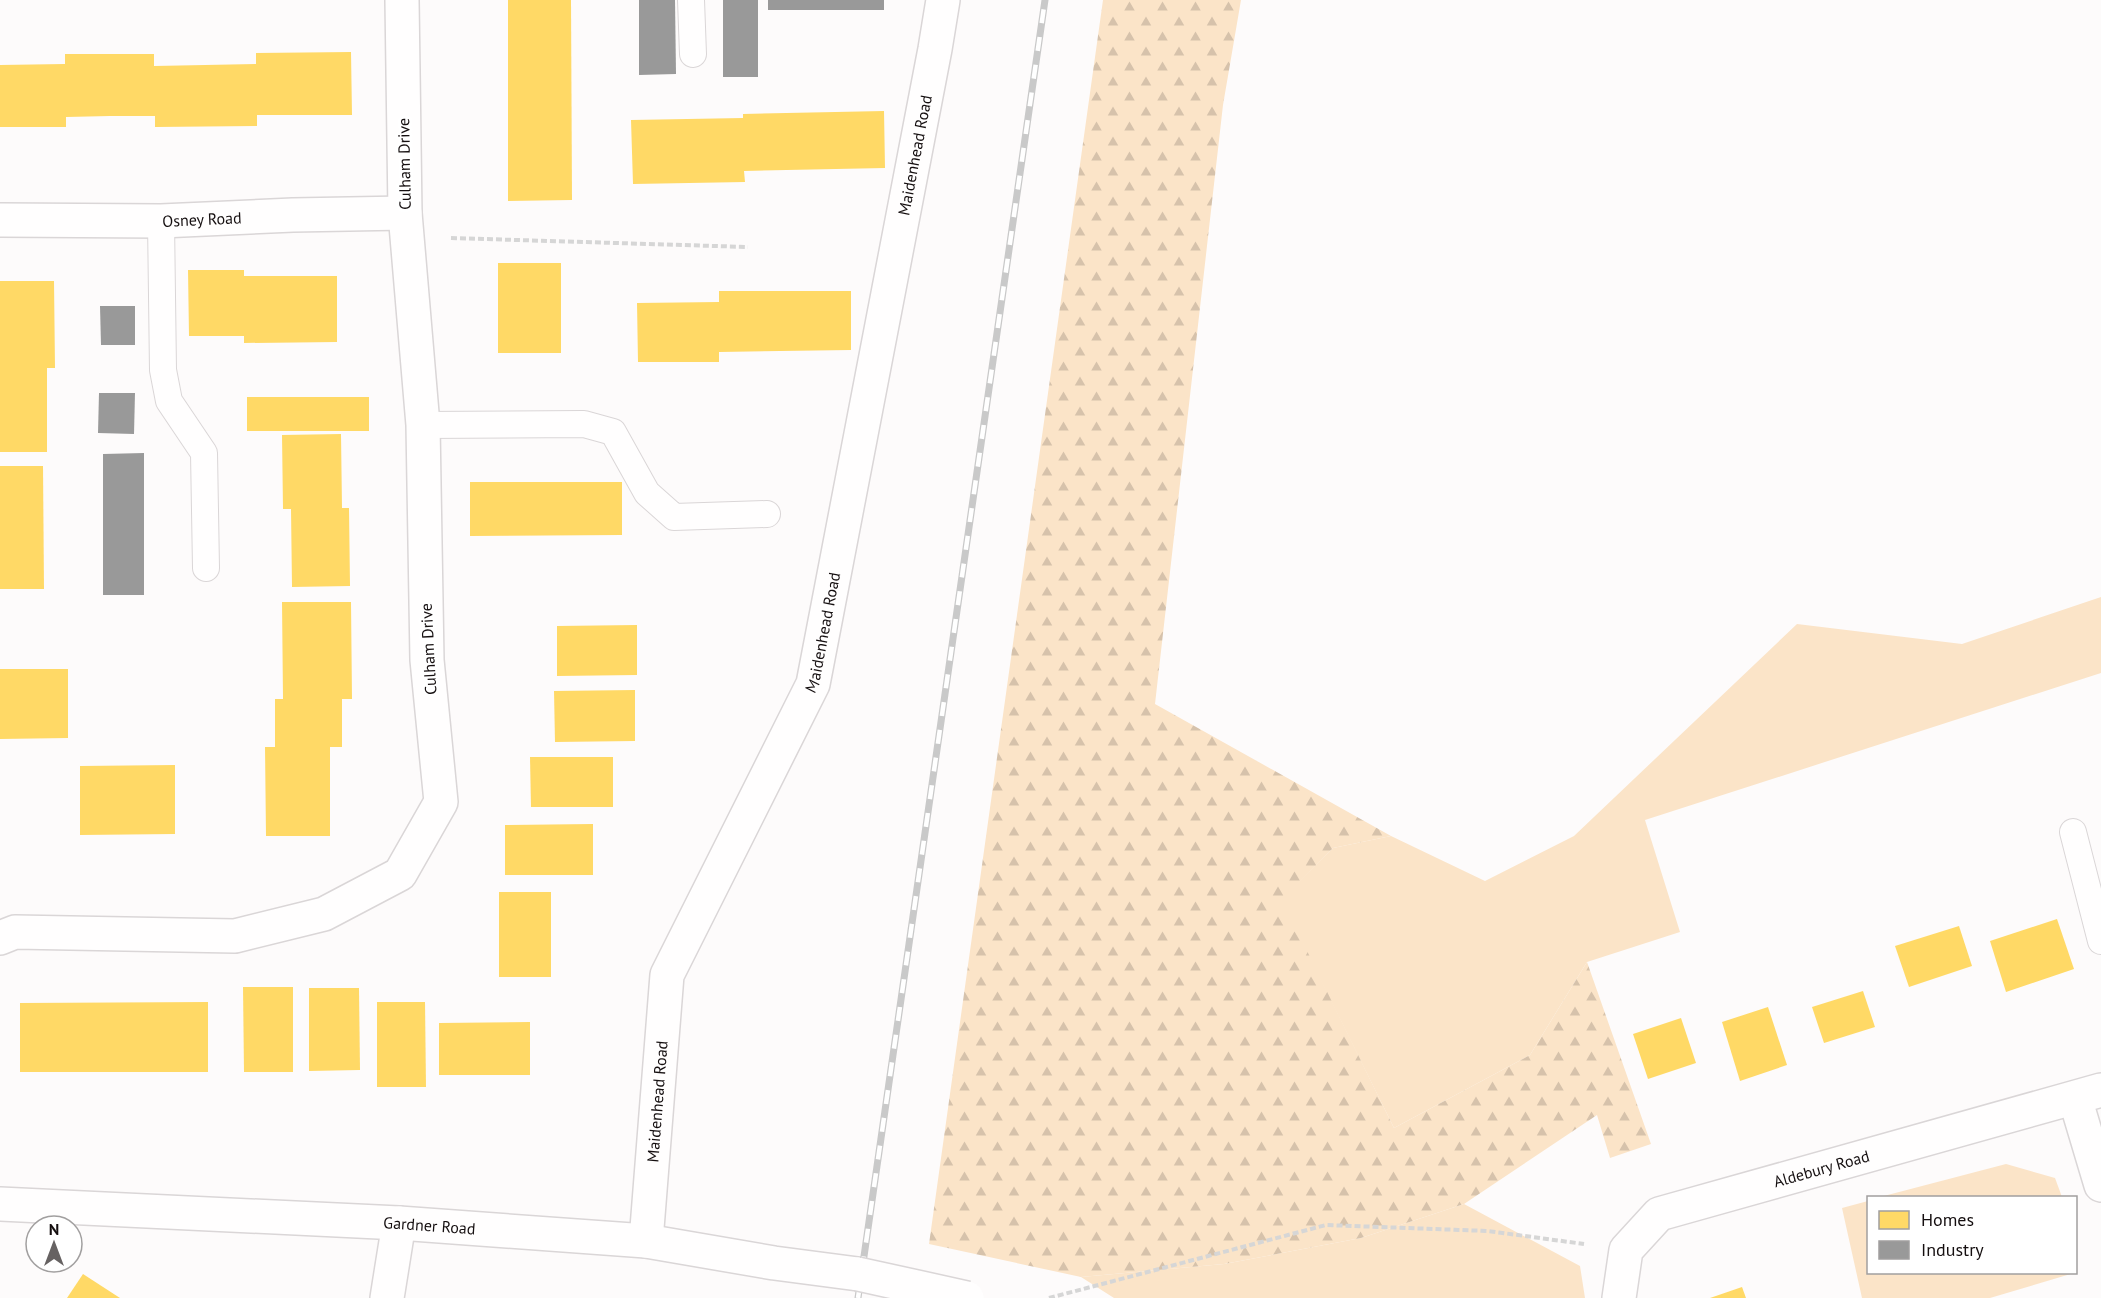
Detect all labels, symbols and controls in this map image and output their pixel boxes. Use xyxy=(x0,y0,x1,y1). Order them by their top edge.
street label: Maidenhead Road xyxy=(893,93,936,217)
street label: Culham Drive xyxy=(393,118,415,210)
street label: Osney Road xyxy=(162,207,242,231)
street label: Maidenhead Road xyxy=(800,571,844,696)
street label: Culham Drive xyxy=(416,603,440,695)
street label: Maidenhead Road xyxy=(642,1040,672,1163)
street label: Aldebury Road xyxy=(1771,1145,1872,1191)
legend xyxy=(1867,1196,2077,1274)
text: Homes xyxy=(1921,1208,1974,1231)
street label: Gardner Road xyxy=(383,1212,476,1239)
north arrow xyxy=(24,1214,84,1274)
text: N xyxy=(49,1219,59,1239)
text: Industry xyxy=(1921,1238,1984,1261)

